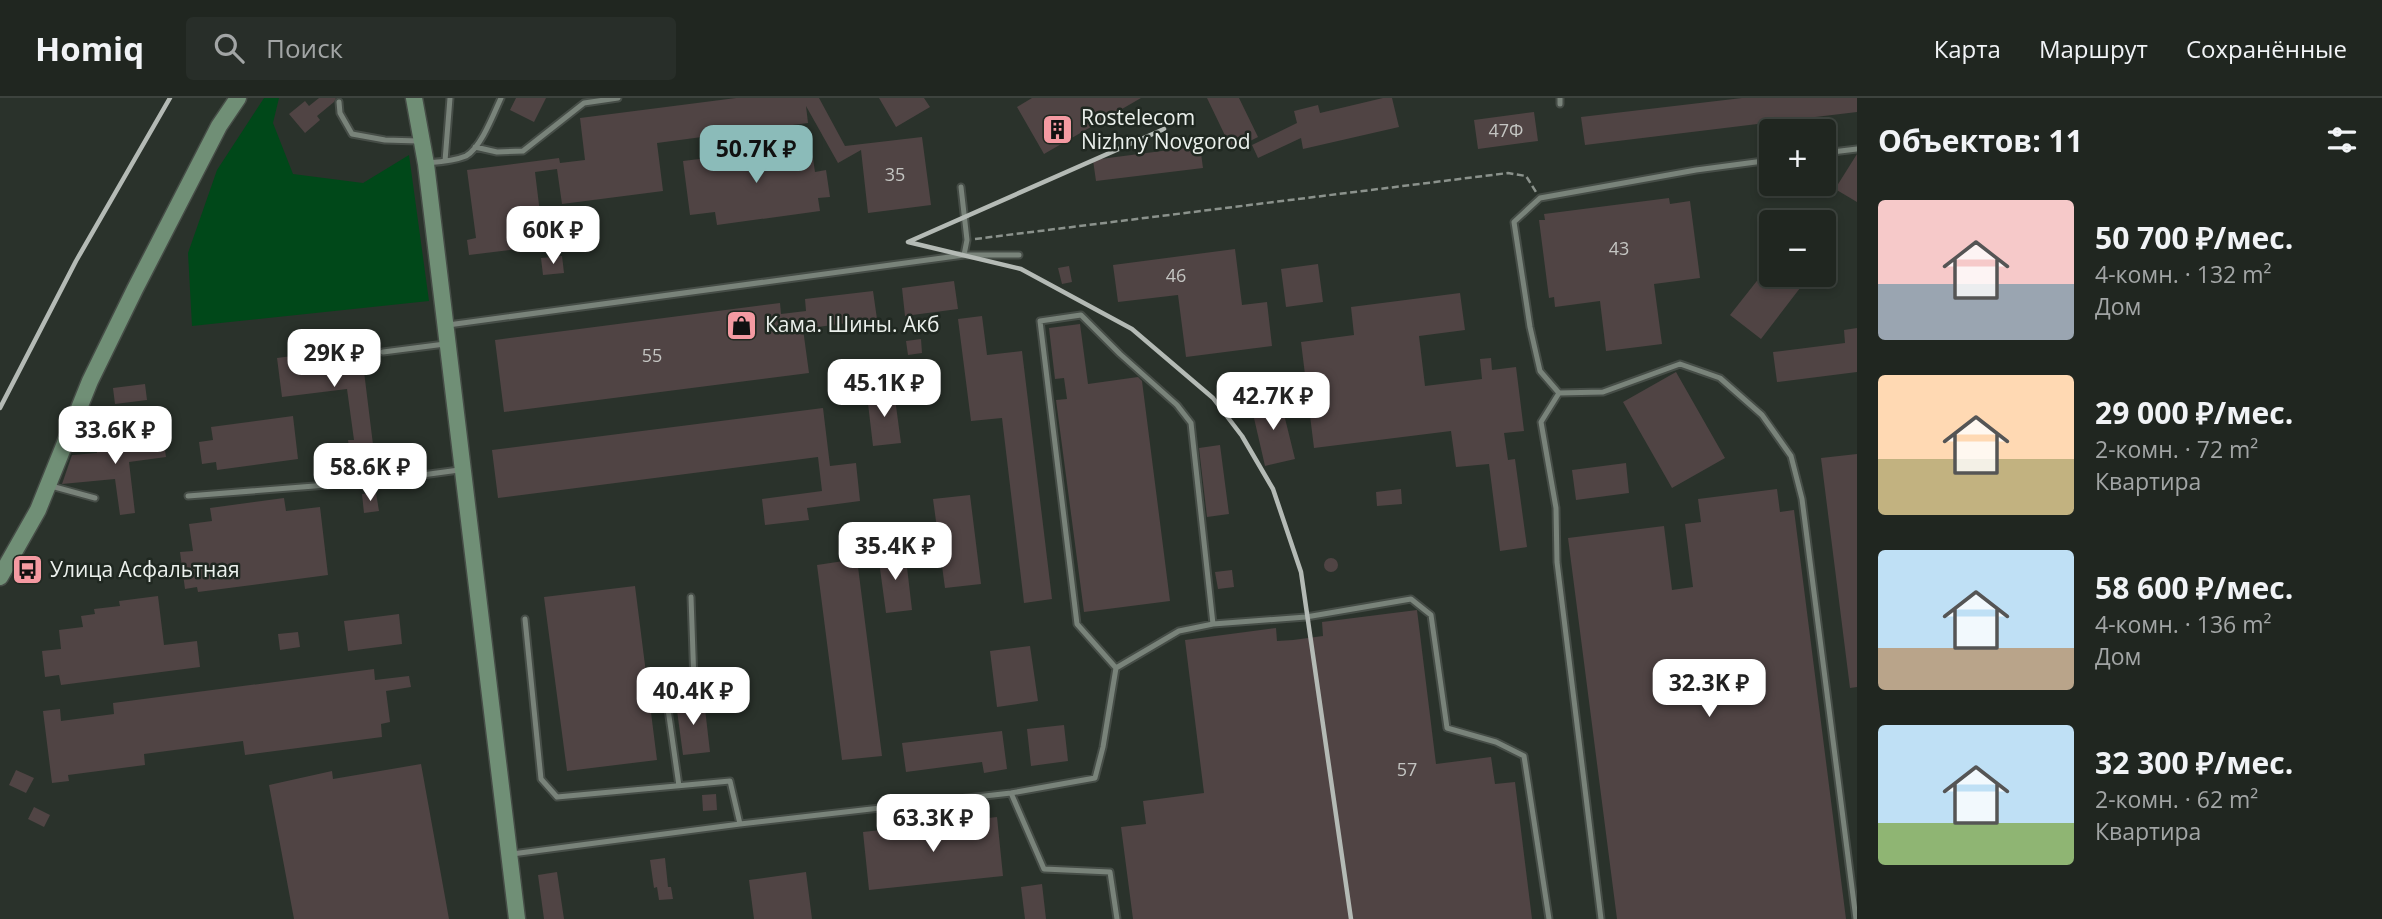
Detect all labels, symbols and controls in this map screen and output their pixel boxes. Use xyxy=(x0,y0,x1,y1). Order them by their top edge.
search box xyxy=(186,17,676,80)
text: Homiq xyxy=(35,26,144,71)
icon: search xyxy=(210,29,248,67)
text: Поиск xyxy=(266,30,343,66)
text: Карта xyxy=(1934,32,2001,65)
text: Маршрут xyxy=(2039,32,2148,65)
text: Сохранённые xyxy=(2186,32,2347,65)
place label: Rostelecom Nizhny Novgorod xyxy=(1081,103,1251,155)
building icon: Rostelecom Nizhny Novgorod xyxy=(1041,113,1075,147)
house number: 47Ф xyxy=(1489,118,1523,142)
map controls xyxy=(1759,119,1836,287)
button: + xyxy=(1759,119,1836,196)
text: Объектов: 11 xyxy=(1878,120,2083,161)
icon: filters xyxy=(2323,121,2361,159)
pin: 50.7K ₽ xyxy=(691,126,821,185)
text: 50.7K ₽ xyxy=(716,132,796,164)
house number: 35 xyxy=(885,162,905,186)
pin: 60K ₽ xyxy=(504,206,602,266)
button: − xyxy=(1759,210,1836,287)
text: 60K ₽ xyxy=(523,213,583,245)
text: 50 700 ₽/мес. xyxy=(2095,217,2293,258)
icon: home xyxy=(1934,228,2018,312)
house number: 43 xyxy=(1609,236,1629,260)
text: 4-комн. · 132 m² xyxy=(2095,258,2271,290)
house number: 46 xyxy=(1166,263,1186,287)
text: Дом xyxy=(2095,290,2141,322)
shop icon: Кама. Шины. Акб xyxy=(725,308,759,342)
place label: Кама. Шины. Акб xyxy=(765,310,940,338)
pin: 29K ₽ xyxy=(285,330,383,389)
text: 29K ₽ xyxy=(304,336,364,368)
house number: 55 xyxy=(642,343,662,367)
pin: 45.1K ₽ xyxy=(819,360,949,419)
text: 45.1K ₽ xyxy=(844,366,924,398)
pin: 42.7K ₽ xyxy=(1208,372,1338,432)
text: 42.7K ₽ xyxy=(1233,379,1313,411)
text: 29 000 ₽/мес. xyxy=(2095,392,2293,433)
icon: home xyxy=(1934,403,2018,487)
pin: 33.6K ₽ xyxy=(50,406,180,466)
text: 33.6K ₽ xyxy=(75,413,155,445)
text: 2-комн. · 72 m² xyxy=(2095,433,2258,465)
pin: 58.6K ₽ xyxy=(305,444,435,503)
text: 58.6K ₽ xyxy=(330,450,410,482)
text: Квартира xyxy=(2095,465,2201,497)
pin: 35.4K ₽ xyxy=(830,522,960,582)
text: 35.4K ₽ xyxy=(855,529,935,561)
bus stop icon: Улица Асфальтная xyxy=(10,553,44,587)
place label: Улица Асфальтная xyxy=(50,555,240,583)
text: 58 600 ₽/мес. xyxy=(2095,567,2293,608)
icon: home xyxy=(1934,578,2018,662)
text: 4-комн. · 136 m² xyxy=(2095,608,2271,640)
text: Дом xyxy=(2095,640,2141,672)
pin: 32.3K ₽ xyxy=(1644,660,1774,719)
text: 32.3K ₽ xyxy=(1669,666,1749,698)
pin: 40.4K ₽ xyxy=(628,668,758,727)
text: 40.4K ₽ xyxy=(653,674,733,706)
text: 32 300 ₽/мес. xyxy=(2095,742,2293,783)
icon: home xyxy=(1934,753,2018,837)
house number: 57 xyxy=(1397,757,1417,781)
text: 2-комн. · 62 m² xyxy=(2095,783,2258,815)
pin: 63.3K ₽ xyxy=(868,794,998,854)
text: 63.3K ₽ xyxy=(893,801,973,833)
text: Квартира xyxy=(2095,815,2201,847)

